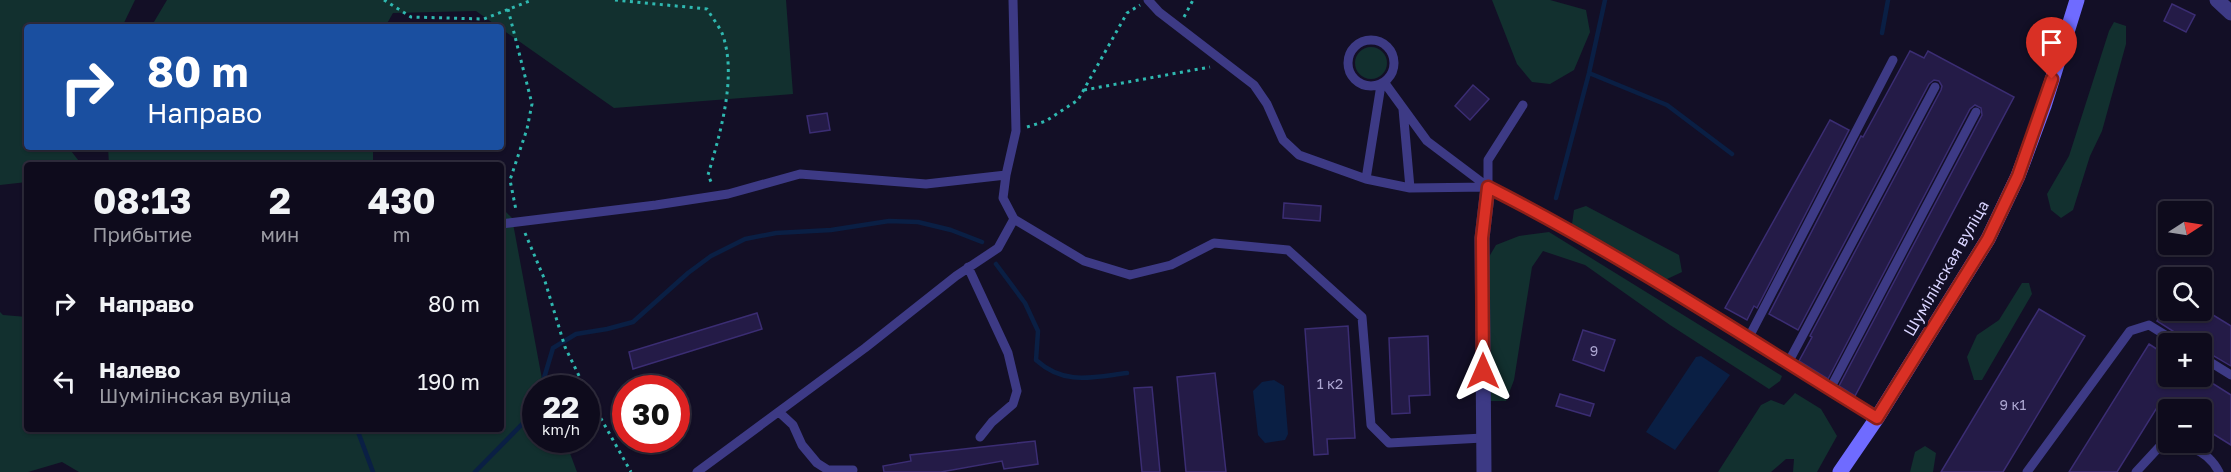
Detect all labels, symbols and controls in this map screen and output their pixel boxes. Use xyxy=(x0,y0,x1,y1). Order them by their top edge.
pin xyxy=(2026,17,2077,79)
icon: arrive xyxy=(2035,26,2068,59)
text: 80 m xyxy=(147,46,248,96)
icon: right xyxy=(48,48,126,126)
text: Направо xyxy=(147,97,262,129)
text: 08:13 xyxy=(93,179,191,222)
text: 2 xyxy=(269,179,291,222)
text: 430 xyxy=(368,179,436,222)
street label: Шумілінская вуліца xyxy=(1899,196,1993,340)
north arrow xyxy=(2158,201,2212,255)
map controls xyxy=(2158,201,2212,453)
text: Прибытие xyxy=(92,222,192,246)
text: мин xyxy=(260,222,299,246)
text: m xyxy=(393,222,410,246)
button: search xyxy=(2158,267,2212,321)
icon: right xyxy=(48,287,81,320)
text: Направо xyxy=(99,290,194,317)
text: 80 m xyxy=(428,290,480,317)
button: + xyxy=(2158,333,2212,387)
position arrow xyxy=(1451,339,1515,403)
house number: 9 xyxy=(1590,342,1598,359)
text: Налево xyxy=(99,356,181,383)
icon: left xyxy=(48,365,81,398)
text: 190 m xyxy=(417,368,480,395)
speed limit sign: 30 xyxy=(612,375,690,453)
house number: 1 к2 xyxy=(1317,375,1343,392)
text: Шумілінская вуліца xyxy=(99,383,291,407)
text: 22 xyxy=(543,389,579,425)
house number: 9 к1 xyxy=(2000,396,2027,413)
button: − xyxy=(2158,399,2212,453)
text: km/h xyxy=(542,420,580,438)

